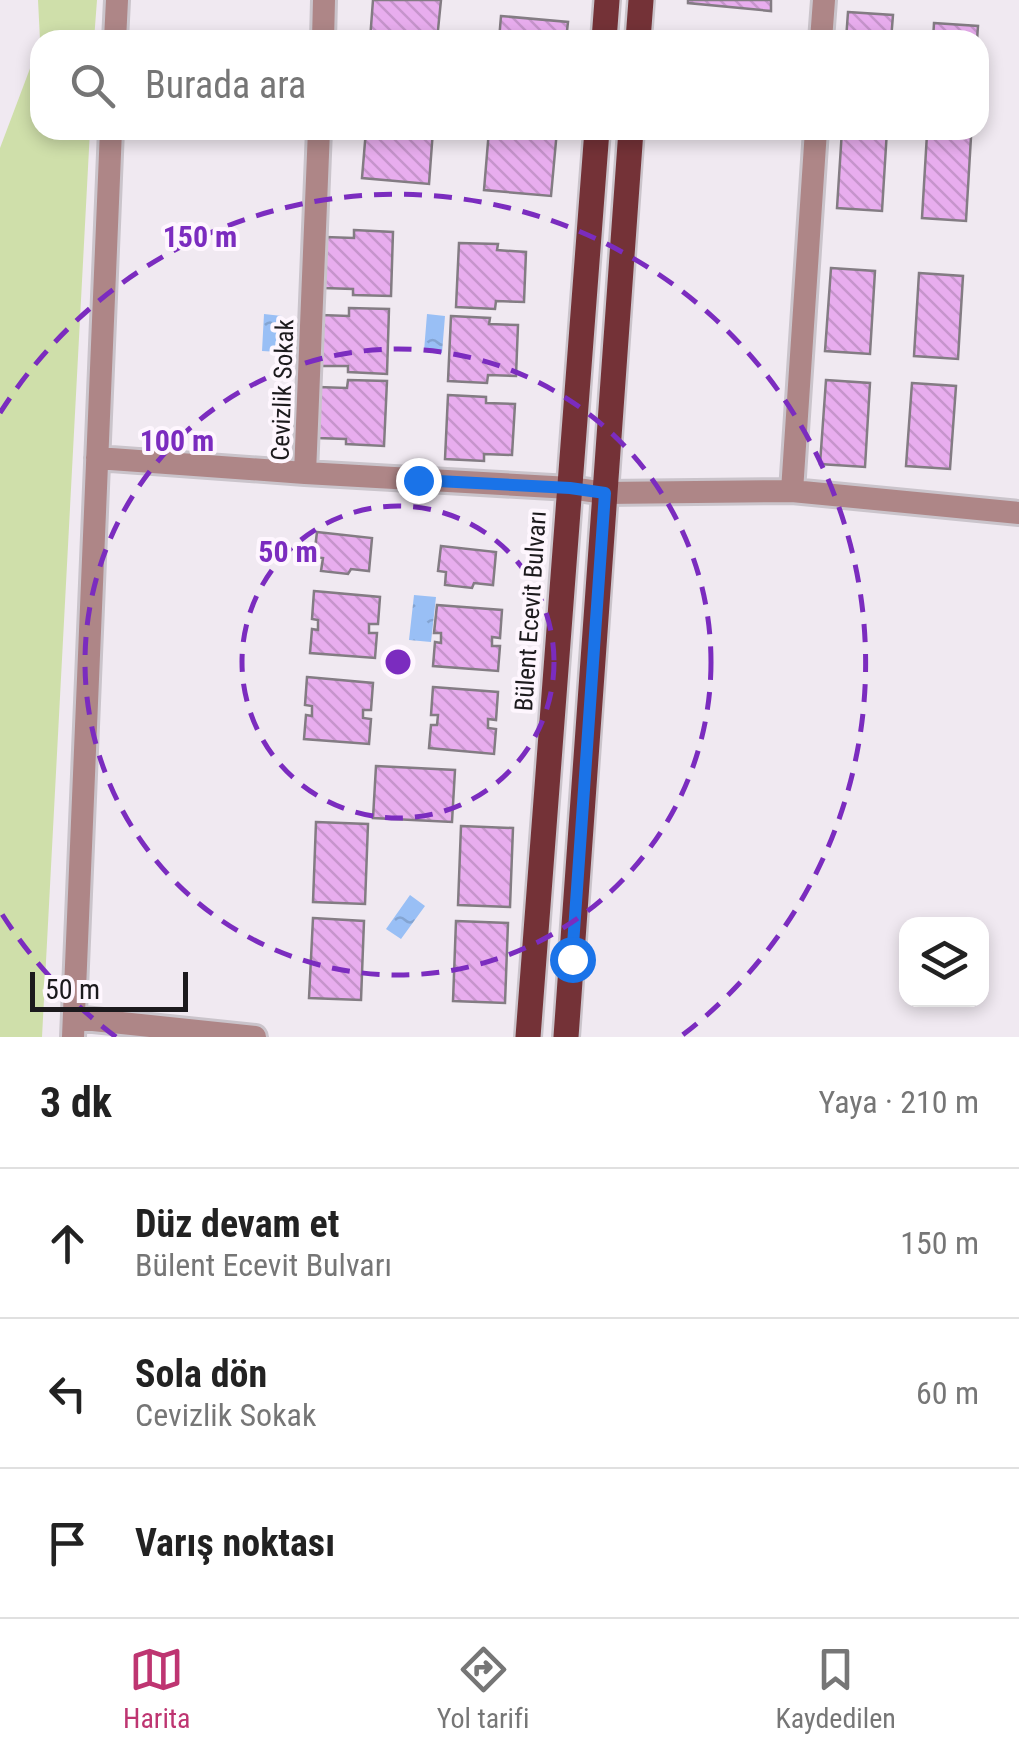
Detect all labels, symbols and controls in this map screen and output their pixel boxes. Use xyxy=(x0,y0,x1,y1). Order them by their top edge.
search box xyxy=(30,30,989,140)
icon: search xyxy=(65,58,120,113)
text: Burada ara xyxy=(145,63,306,107)
text: 150 m xyxy=(163,219,237,254)
street label: Cevizlik Sokak xyxy=(266,318,299,461)
text: 100 m xyxy=(140,423,214,458)
route end xyxy=(396,458,442,504)
street label: Bülent Ecevit Bulvarı xyxy=(509,510,552,712)
text: 50 m xyxy=(258,534,318,569)
centre of rings xyxy=(380,644,416,680)
map controls xyxy=(899,917,989,1007)
button: layers xyxy=(899,917,989,1007)
route start xyxy=(550,937,596,983)
scale bar xyxy=(30,967,188,1011)
text: 50 m xyxy=(45,973,100,1006)
text: 3 dk xyxy=(40,1078,112,1127)
text: Yaya · 210 m xyxy=(819,1083,979,1121)
text: Düz devam et xyxy=(135,1202,339,1246)
icon: ahead xyxy=(40,1216,95,1271)
text: 150 m xyxy=(900,1224,979,1262)
text: Bülent Ecevit Bulvarı xyxy=(135,1246,392,1284)
text: Sola dön xyxy=(135,1352,267,1396)
icon: left xyxy=(40,1366,95,1421)
text: 60 m xyxy=(916,1374,979,1412)
text: Cevizlik Sokak xyxy=(135,1396,316,1434)
icon: arrive xyxy=(40,1516,95,1571)
text: Varış noktası xyxy=(135,1521,335,1565)
tab: Harita xyxy=(123,1642,191,1735)
tab: Yol tarifi xyxy=(437,1642,529,1735)
tab: Kaydedilen xyxy=(775,1642,896,1735)

